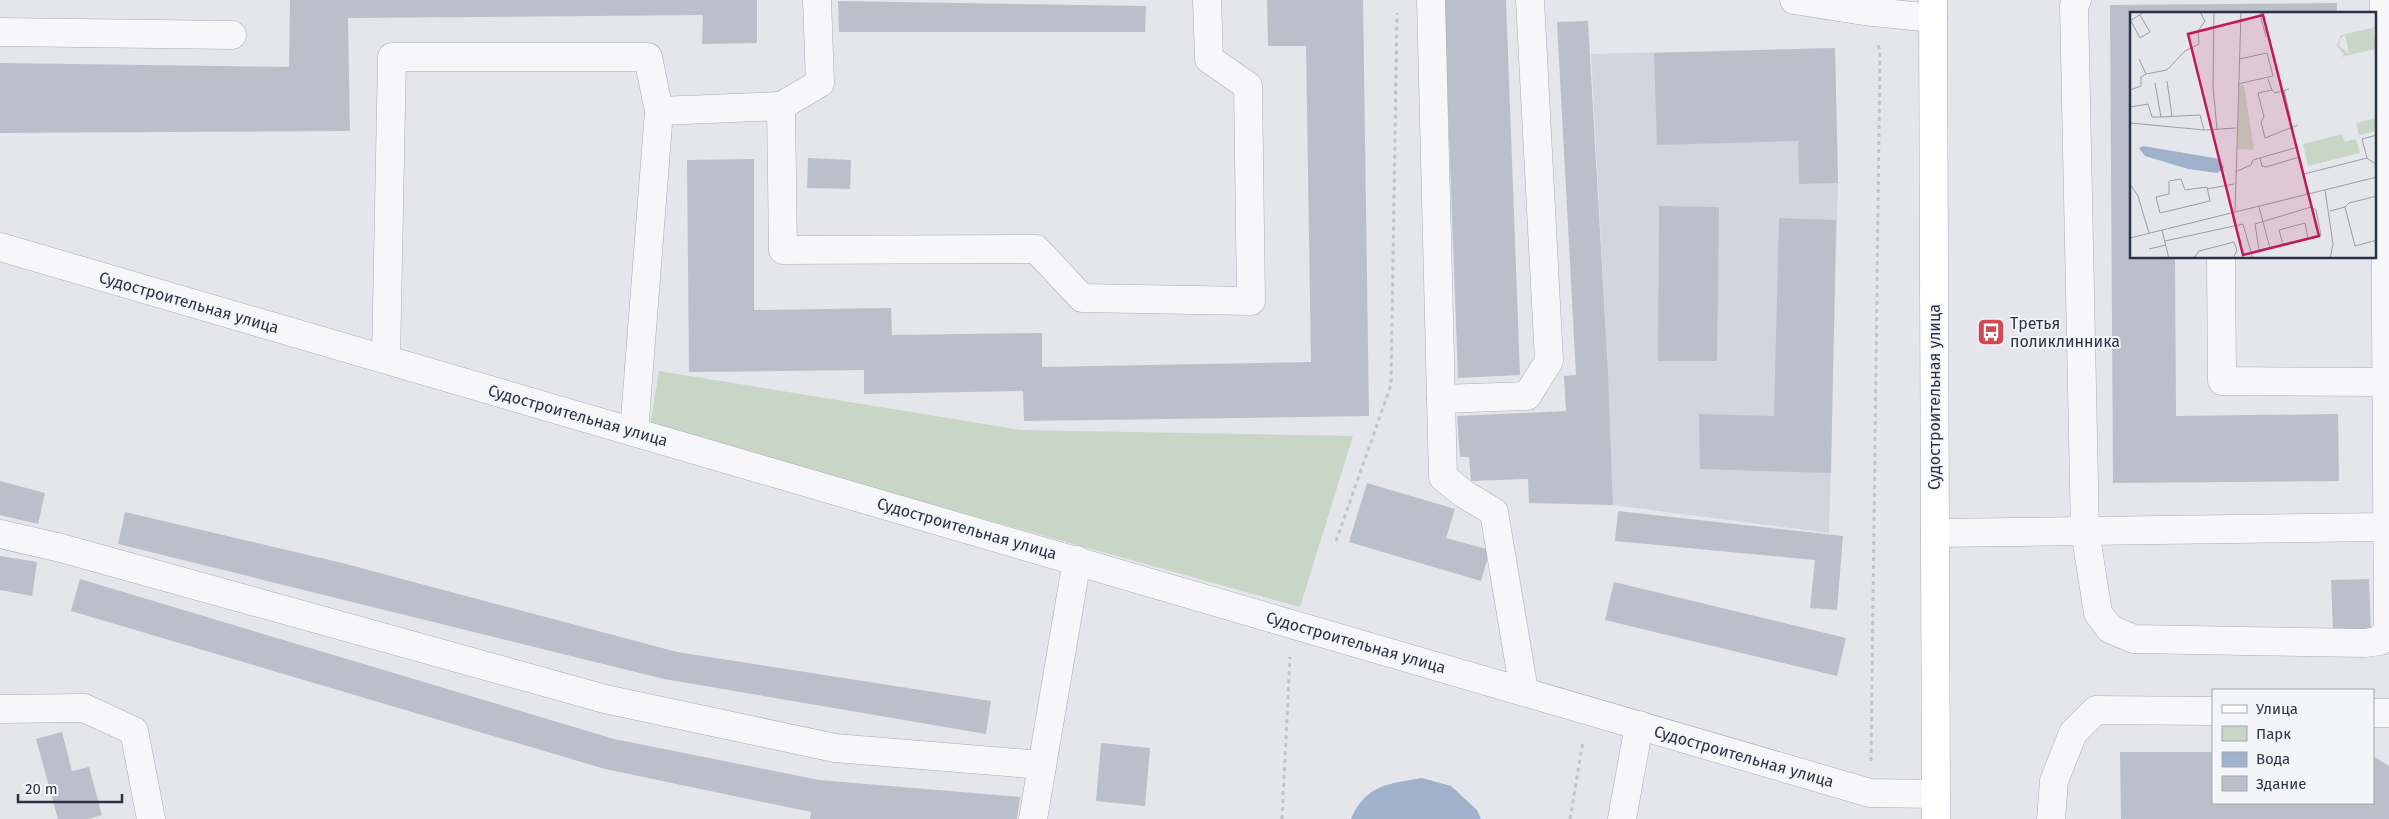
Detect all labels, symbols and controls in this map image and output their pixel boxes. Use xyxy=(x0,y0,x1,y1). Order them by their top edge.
inset map xyxy=(2130,12,2376,259)
street label: Судостроительная улица xyxy=(97,268,281,337)
street label: Судостроительная улица xyxy=(1925,304,1944,490)
place label: Третья поликлинника xyxy=(2010,314,2120,351)
bus stop icon: Третья поликлинника xyxy=(1976,317,2006,347)
street label: Судостроительная улица xyxy=(486,381,670,450)
street label: Судостроительная улица xyxy=(875,494,1059,563)
street label: Судостроительная улица xyxy=(1264,608,1448,677)
legend xyxy=(2212,689,2374,804)
text: Улица xyxy=(2256,700,2298,718)
street label: Судостроительная улица xyxy=(1652,722,1836,791)
text: Парк xyxy=(2256,725,2291,743)
text: Вода xyxy=(2256,750,2290,768)
scale bar xyxy=(18,772,121,804)
text: Здание xyxy=(2256,775,2306,793)
text: 20 m xyxy=(25,780,58,798)

